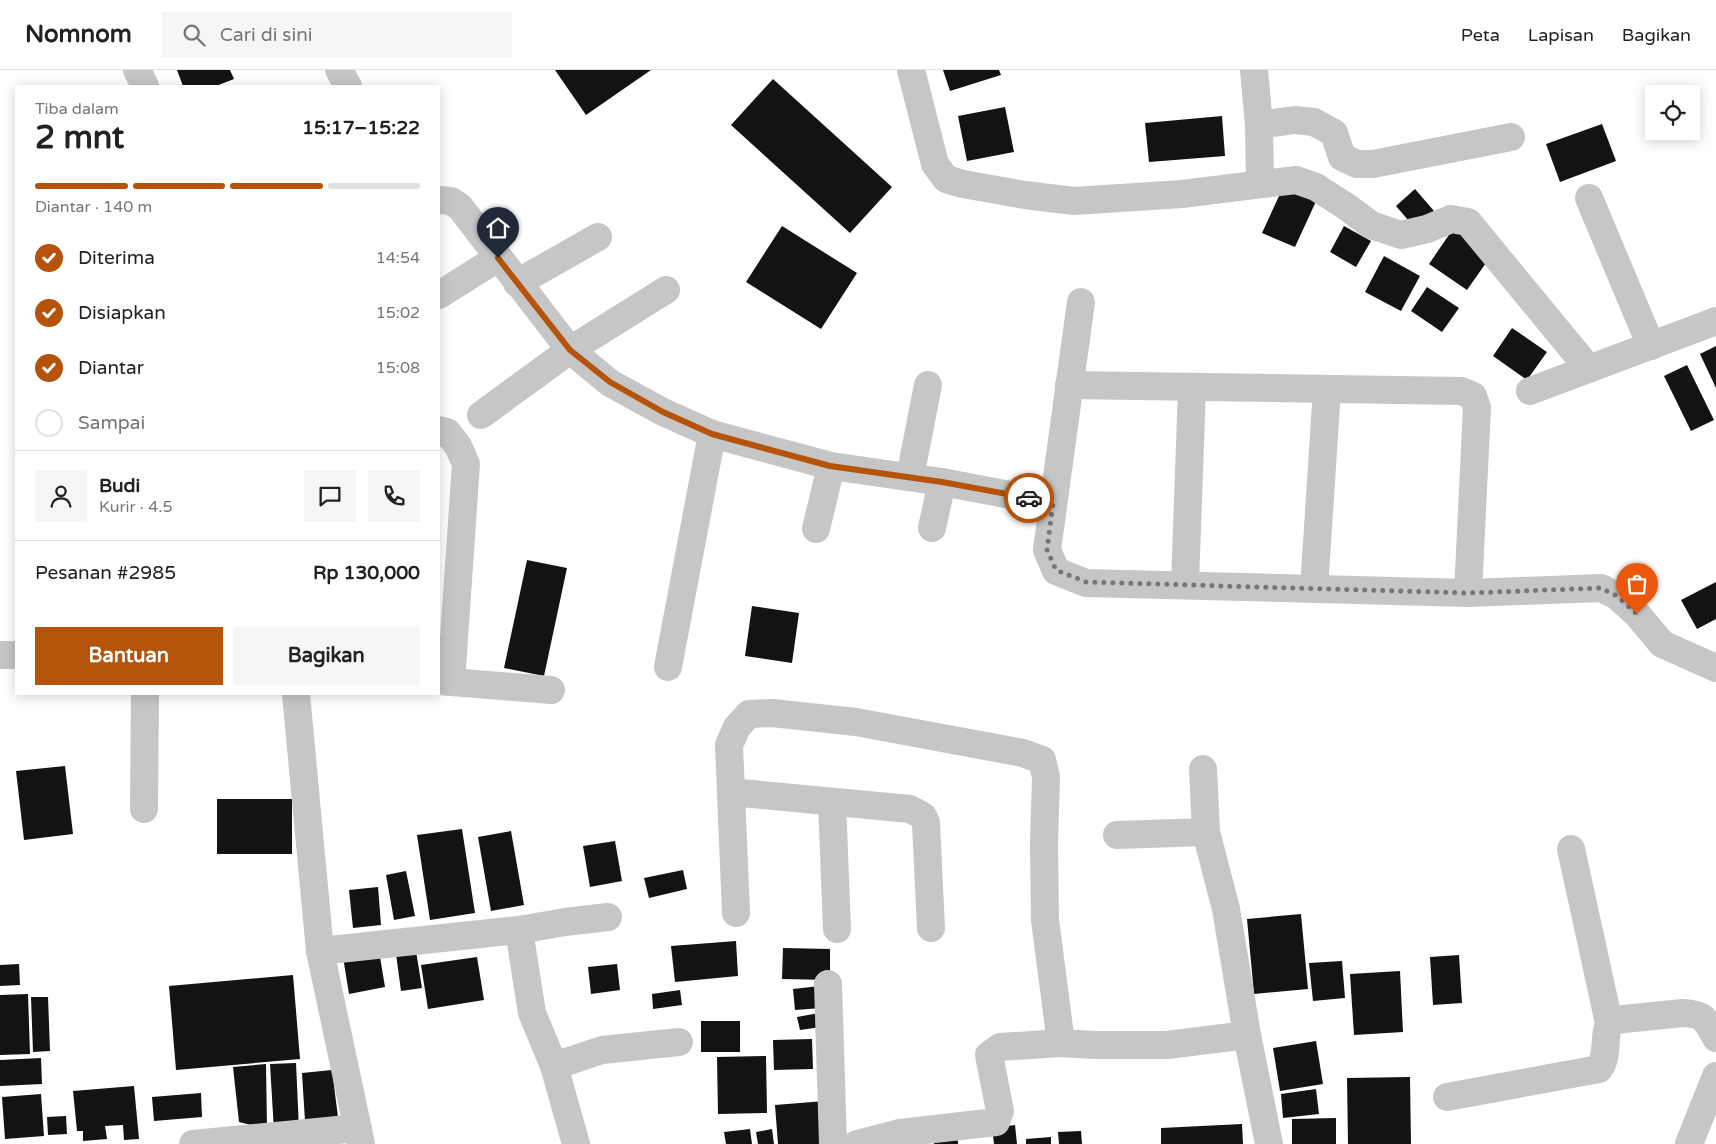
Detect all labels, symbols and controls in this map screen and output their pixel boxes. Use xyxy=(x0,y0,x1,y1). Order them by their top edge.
search box xyxy=(162,12,512,57)
text: Nomnom xyxy=(25,20,132,49)
icon: search xyxy=(180,21,208,49)
text: Cari di sini xyxy=(220,24,312,46)
text: Peta xyxy=(1461,24,1500,46)
text: Lapisan xyxy=(1528,24,1594,46)
text: Bagikan xyxy=(1622,24,1691,46)
map controls xyxy=(1645,85,1700,140)
button: locate xyxy=(1645,85,1700,140)
text: Tiba dalam xyxy=(35,99,119,119)
text: 15:17–15:22 xyxy=(302,117,420,139)
text: 2 mnt xyxy=(35,119,124,157)
text: Diantar · 140 m xyxy=(35,197,152,217)
pin xyxy=(477,207,519,258)
icon: home xyxy=(484,214,512,242)
icon: check xyxy=(35,244,63,272)
text: Diterima xyxy=(78,247,155,269)
text: 14:54 xyxy=(376,248,420,268)
icon: check xyxy=(35,299,63,327)
text: Disiapkan xyxy=(78,302,166,324)
text: 15:02 xyxy=(376,303,420,323)
icon: check xyxy=(35,354,63,382)
text: Diantar xyxy=(78,357,144,379)
text: 15:08 xyxy=(376,358,420,378)
text: Sampai xyxy=(78,412,145,434)
button: person xyxy=(35,470,87,522)
button: chat xyxy=(304,470,356,522)
button: phone xyxy=(368,470,420,522)
courier xyxy=(1004,473,1054,523)
text: Budi xyxy=(99,475,140,497)
icon: car xyxy=(1015,484,1043,512)
text: Kurir · 4.5 xyxy=(99,497,172,517)
text: Pesanan #2985 xyxy=(35,562,176,584)
text: Rp 130,000 xyxy=(313,562,420,584)
pin xyxy=(1616,563,1658,614)
icon: bag xyxy=(1623,570,1651,598)
button: Bantuan xyxy=(35,627,223,685)
button: Bagikan xyxy=(233,627,420,685)

